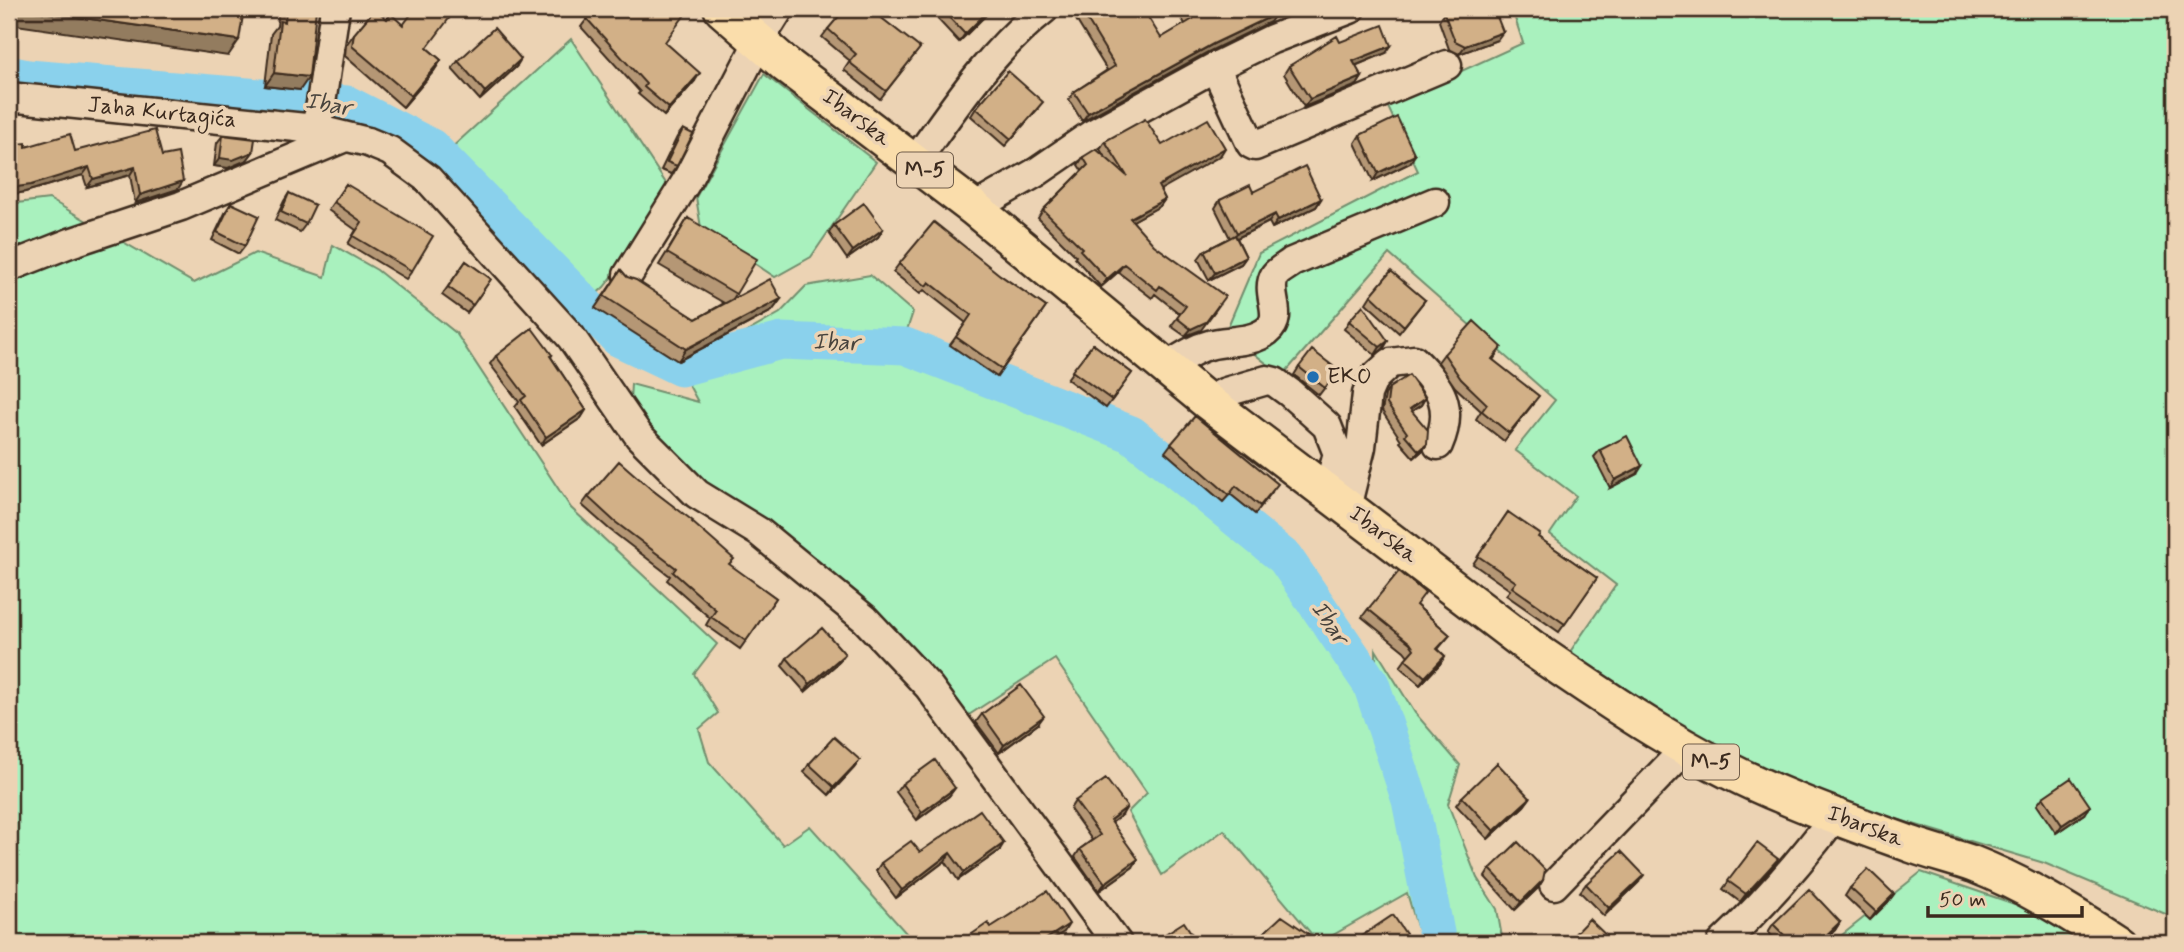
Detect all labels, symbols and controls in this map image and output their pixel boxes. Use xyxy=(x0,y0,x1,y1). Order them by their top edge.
street label: Ibarska xyxy=(816,82,897,154)
water label: Ibar xyxy=(303,86,356,125)
street label: Jaha Kurtagića xyxy=(86,90,238,138)
road number: M-5 xyxy=(897,152,953,188)
water label: Ibar xyxy=(812,327,863,359)
place label: EKO xyxy=(1327,362,1372,392)
marker: EKO xyxy=(1305,369,1321,385)
street label: Ibarska xyxy=(1343,499,1424,571)
water label: Ibar xyxy=(1303,595,1356,653)
road number: M-5 xyxy=(1683,744,1739,780)
street label: Ibarska xyxy=(1823,799,1907,855)
scale bar xyxy=(1928,875,2082,919)
text: 50 m xyxy=(1939,886,1986,914)

